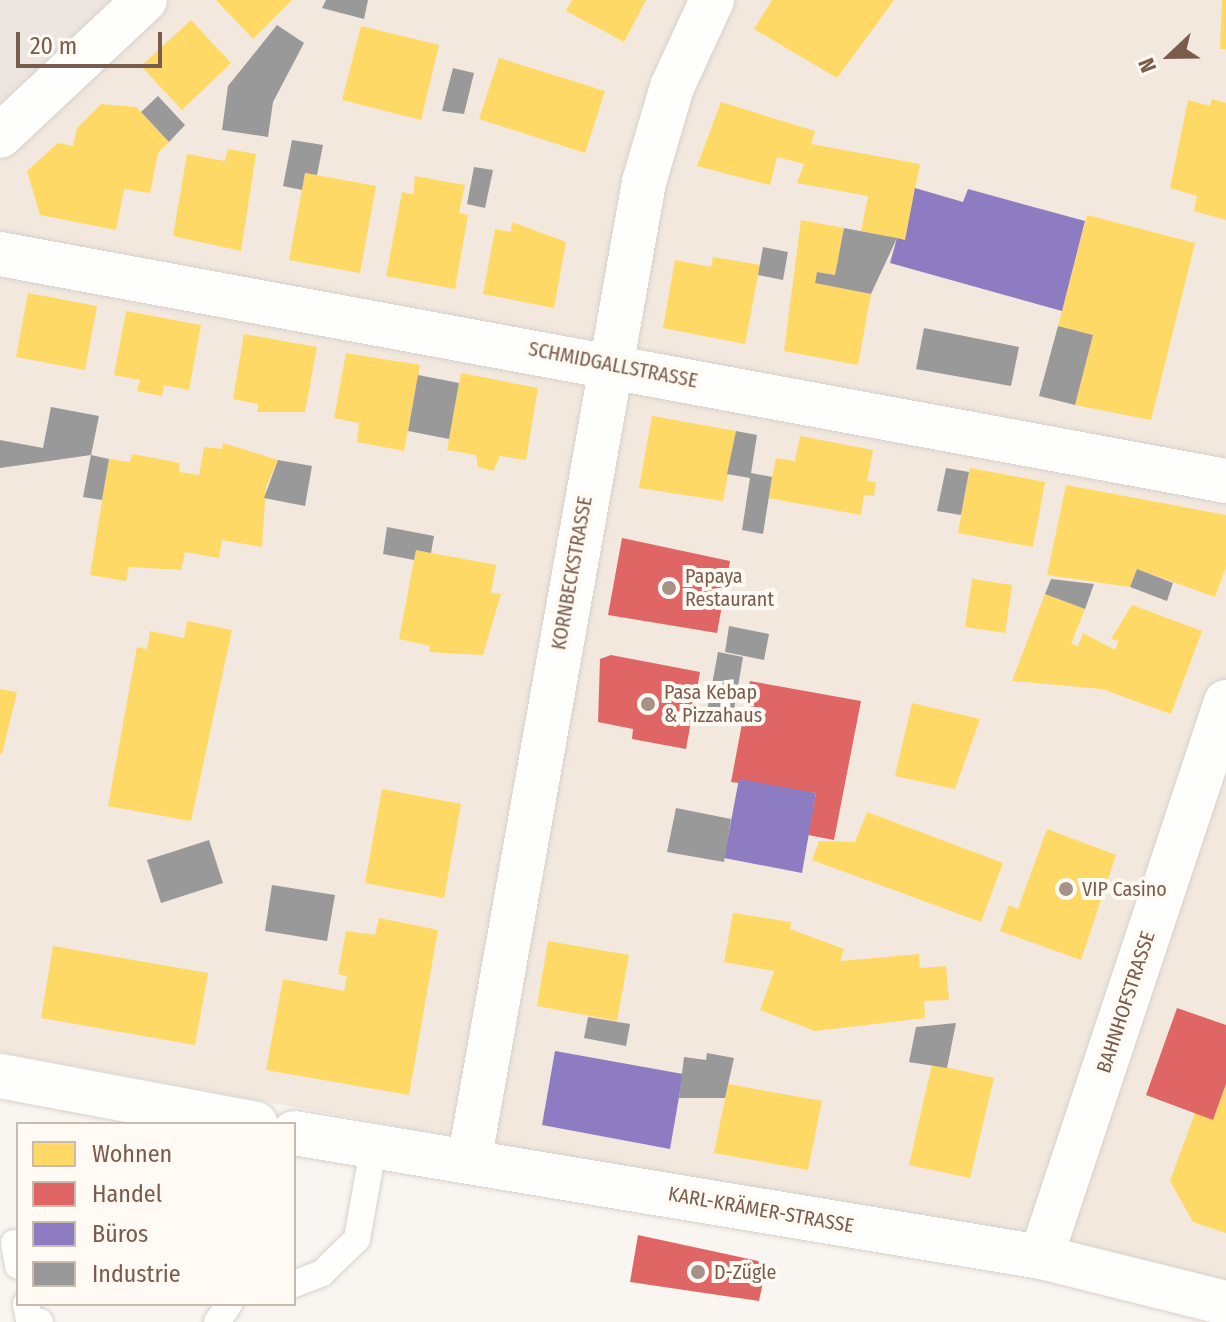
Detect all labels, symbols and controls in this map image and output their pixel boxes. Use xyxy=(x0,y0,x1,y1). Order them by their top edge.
scale bar xyxy=(20,16,166,66)
north arrow xyxy=(1130,16,1210,96)
text: 20 m xyxy=(30,32,77,60)
text: N xyxy=(1132,54,1162,76)
street label: SCHMIDGALLSTRASSE xyxy=(526,337,700,393)
street label: KORNBECKSTRASSE xyxy=(547,494,597,652)
place label: Papaya Restaurant xyxy=(685,564,774,611)
marker: Papaya Restaurant xyxy=(660,579,678,597)
place label: Pasa Kebap & Pizzahaus xyxy=(664,680,762,727)
marker: Pasa Kebap & Pizzahaus xyxy=(639,695,657,713)
place label: VIP Casino xyxy=(1082,877,1167,901)
marker: VIP Casino xyxy=(1057,880,1075,898)
street label: BAHNHOFSTRASSE xyxy=(1092,928,1160,1076)
legend xyxy=(16,1122,296,1306)
text: Wohnen xyxy=(92,1140,172,1168)
text: Handel xyxy=(92,1180,162,1208)
street label: KARL-KRÄMER-STRASSE xyxy=(666,1182,856,1238)
text: Büros xyxy=(92,1220,148,1248)
text: Industrie xyxy=(92,1260,181,1288)
place label: D-Zügle xyxy=(714,1260,776,1284)
marker: D-Zügle xyxy=(689,1263,707,1281)

